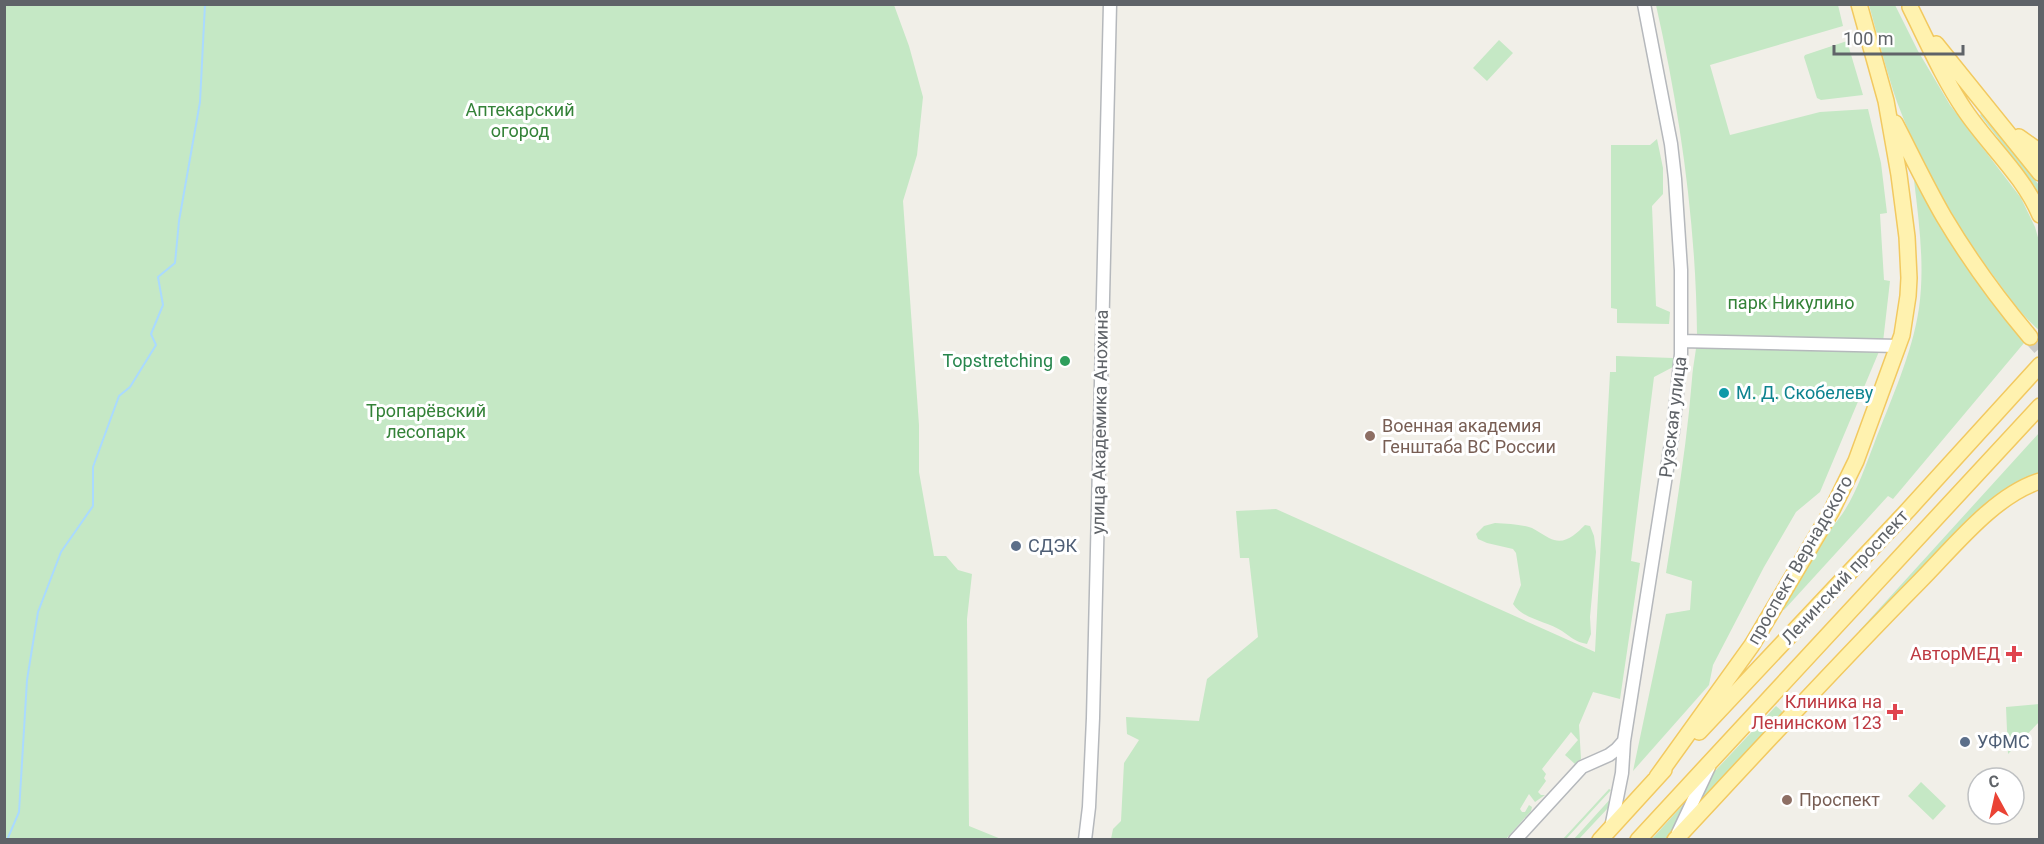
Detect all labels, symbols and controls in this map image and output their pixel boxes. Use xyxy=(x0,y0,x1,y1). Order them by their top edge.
scale bar xyxy=(1834,18,1963,56)
text: 100 m xyxy=(1843,28,1894,49)
park label: Аптекарский огород xyxy=(465,99,575,141)
park label: парк Никулино xyxy=(1727,292,1855,313)
street label: улица Академика Анохина xyxy=(1087,309,1112,535)
place label: Topstretching xyxy=(942,350,1053,371)
marker: Topstretching xyxy=(1058,354,1072,368)
street label: Рузская улица xyxy=(1655,355,1690,479)
place label: М. Д. Скобелеву xyxy=(1736,382,1874,403)
marker: М. Д. Скобелеву xyxy=(1717,386,1731,400)
park label: Тропарёвский лесопарк xyxy=(366,400,486,442)
place label: Военная академия Генштаба ВС России xyxy=(1382,415,1556,457)
marker: Военная академия Генштаба ВС России xyxy=(1363,429,1377,443)
street label: проспект Вернадского xyxy=(1743,471,1857,648)
street label: Ленинский проспект xyxy=(1777,505,1913,648)
place label: СДЭК xyxy=(1028,535,1077,556)
marker: СДЭК xyxy=(1009,539,1023,553)
place label: АвторМЕД xyxy=(1910,643,2000,664)
marker: АвторМЕД xyxy=(2005,645,2023,663)
place label: Клиника на Ленинском 123 xyxy=(1751,691,1882,733)
marker: Клиника на Ленинском 123 xyxy=(1886,703,1904,721)
place label: УФМС xyxy=(1977,731,2030,752)
marker: УФМС xyxy=(1958,735,1972,749)
north arrow xyxy=(1966,766,2026,826)
text: С xyxy=(1987,772,2000,792)
place label: Проспект xyxy=(1799,789,1880,810)
marker: Проспект xyxy=(1780,793,1794,807)

